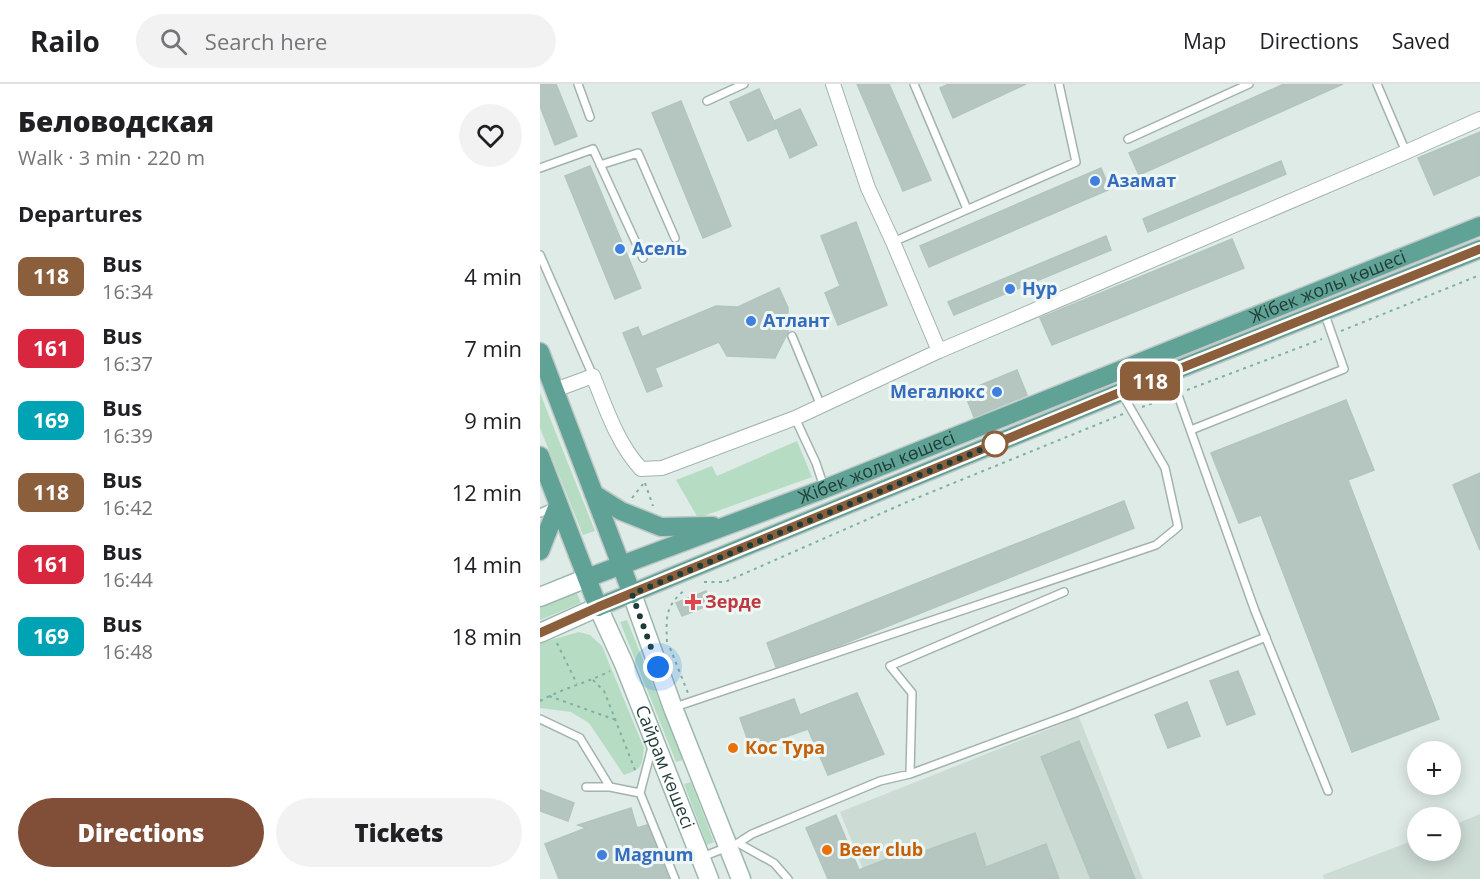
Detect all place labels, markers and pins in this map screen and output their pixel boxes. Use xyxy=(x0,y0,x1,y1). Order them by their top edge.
place label: Азамат xyxy=(1107,168,1176,192)
marker: Азамат xyxy=(1088,174,1102,188)
place label: Асель xyxy=(632,236,687,260)
marker: Асель xyxy=(613,242,627,256)
place label: Нур xyxy=(1022,276,1057,300)
marker: Нур xyxy=(1003,282,1017,296)
place label: Атлант xyxy=(763,308,830,332)
marker: Атлант xyxy=(744,314,758,328)
place label: Мегалюкс xyxy=(890,379,985,403)
marker: Мегалюкс xyxy=(990,385,1004,399)
unlabelled marker xyxy=(982,431,1008,457)
place label: Зерде xyxy=(705,589,761,613)
marker: Зерде xyxy=(686,595,700,609)
place label: Кос Тура xyxy=(745,735,825,759)
marker: Кос Тура xyxy=(726,741,740,755)
place label: Beer club xyxy=(839,837,923,861)
place label: Magnum xyxy=(614,842,693,866)
marker: Beer club xyxy=(820,843,834,857)
marker: Magnum xyxy=(595,848,609,862)

